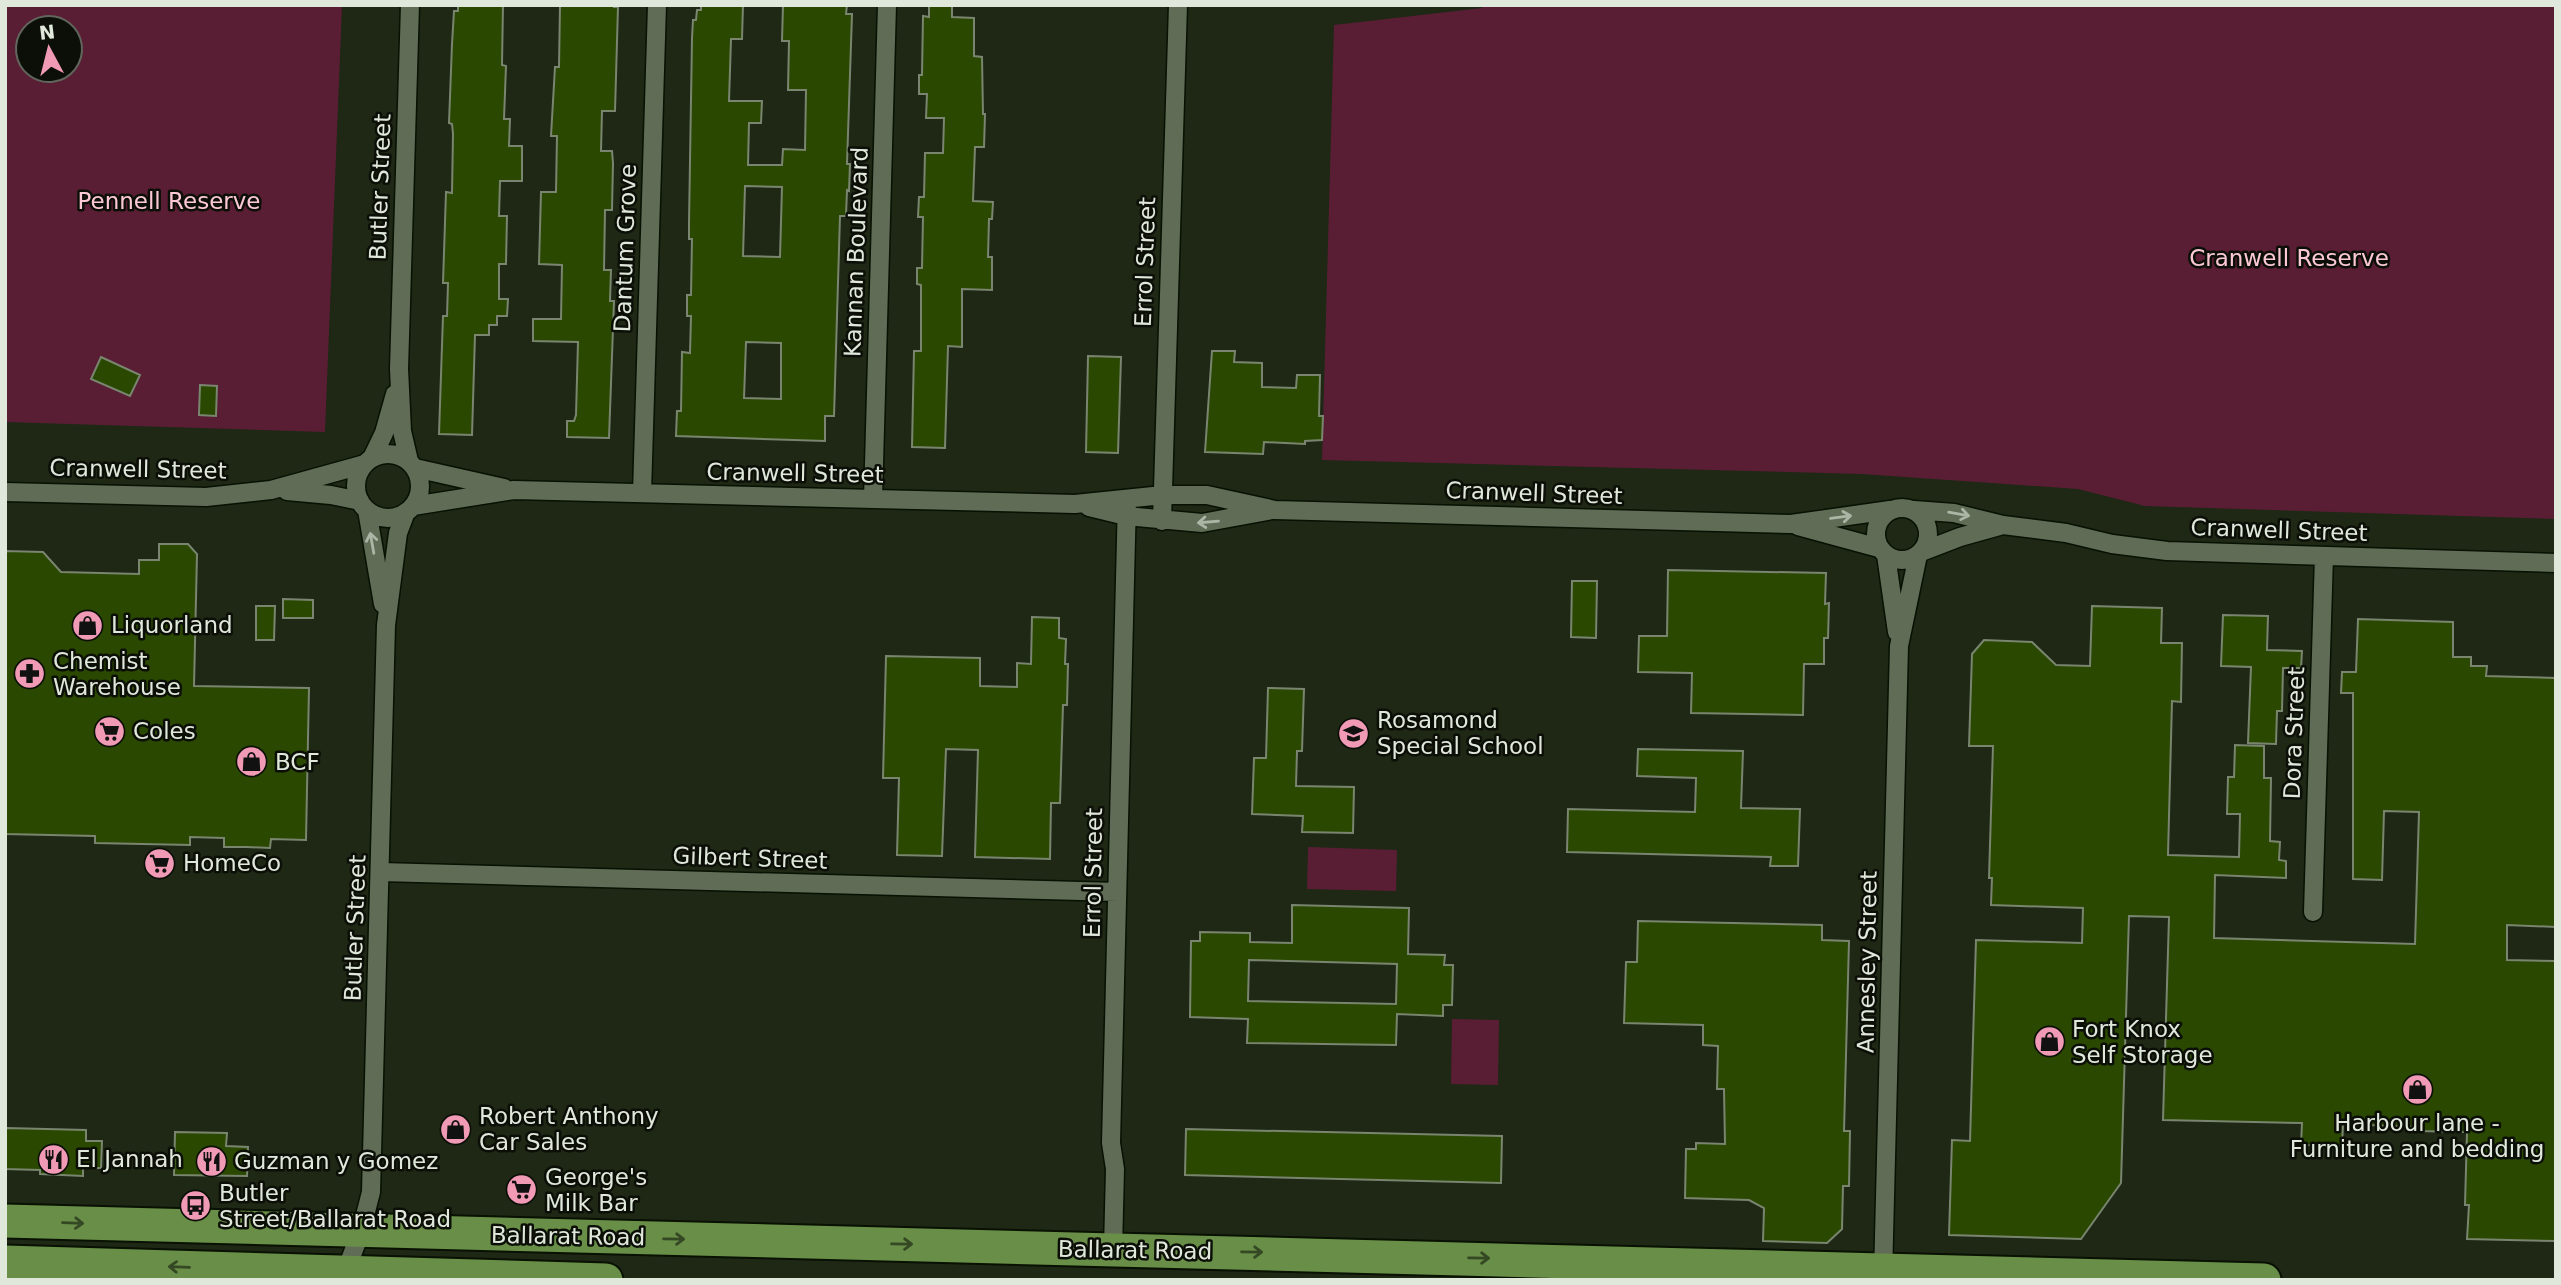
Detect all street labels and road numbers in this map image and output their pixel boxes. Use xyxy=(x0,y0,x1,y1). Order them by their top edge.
street label: Butler Street xyxy=(364,113,396,261)
street label: Kannan Boulevard xyxy=(839,146,873,358)
street label: Dantum Grove xyxy=(609,163,641,333)
street label: Errol Street xyxy=(1130,196,1160,328)
street label: Cranwell Street xyxy=(49,454,227,484)
street label: Cranwell Street xyxy=(706,458,884,488)
street label: Cranwell Street xyxy=(1445,477,1623,509)
street label: Cranwell Street xyxy=(2190,514,2368,546)
street label: Dora Street xyxy=(2279,666,2309,800)
street label: Errol Street xyxy=(1079,808,1107,938)
street label: Gilbert Street xyxy=(672,842,828,874)
street label: Butler Street xyxy=(339,854,371,1002)
street label: Annesley Street xyxy=(1852,871,1882,1053)
street label: Ballarat Road xyxy=(491,1222,645,1250)
street label: Ballarat Road xyxy=(1058,1236,1212,1264)

